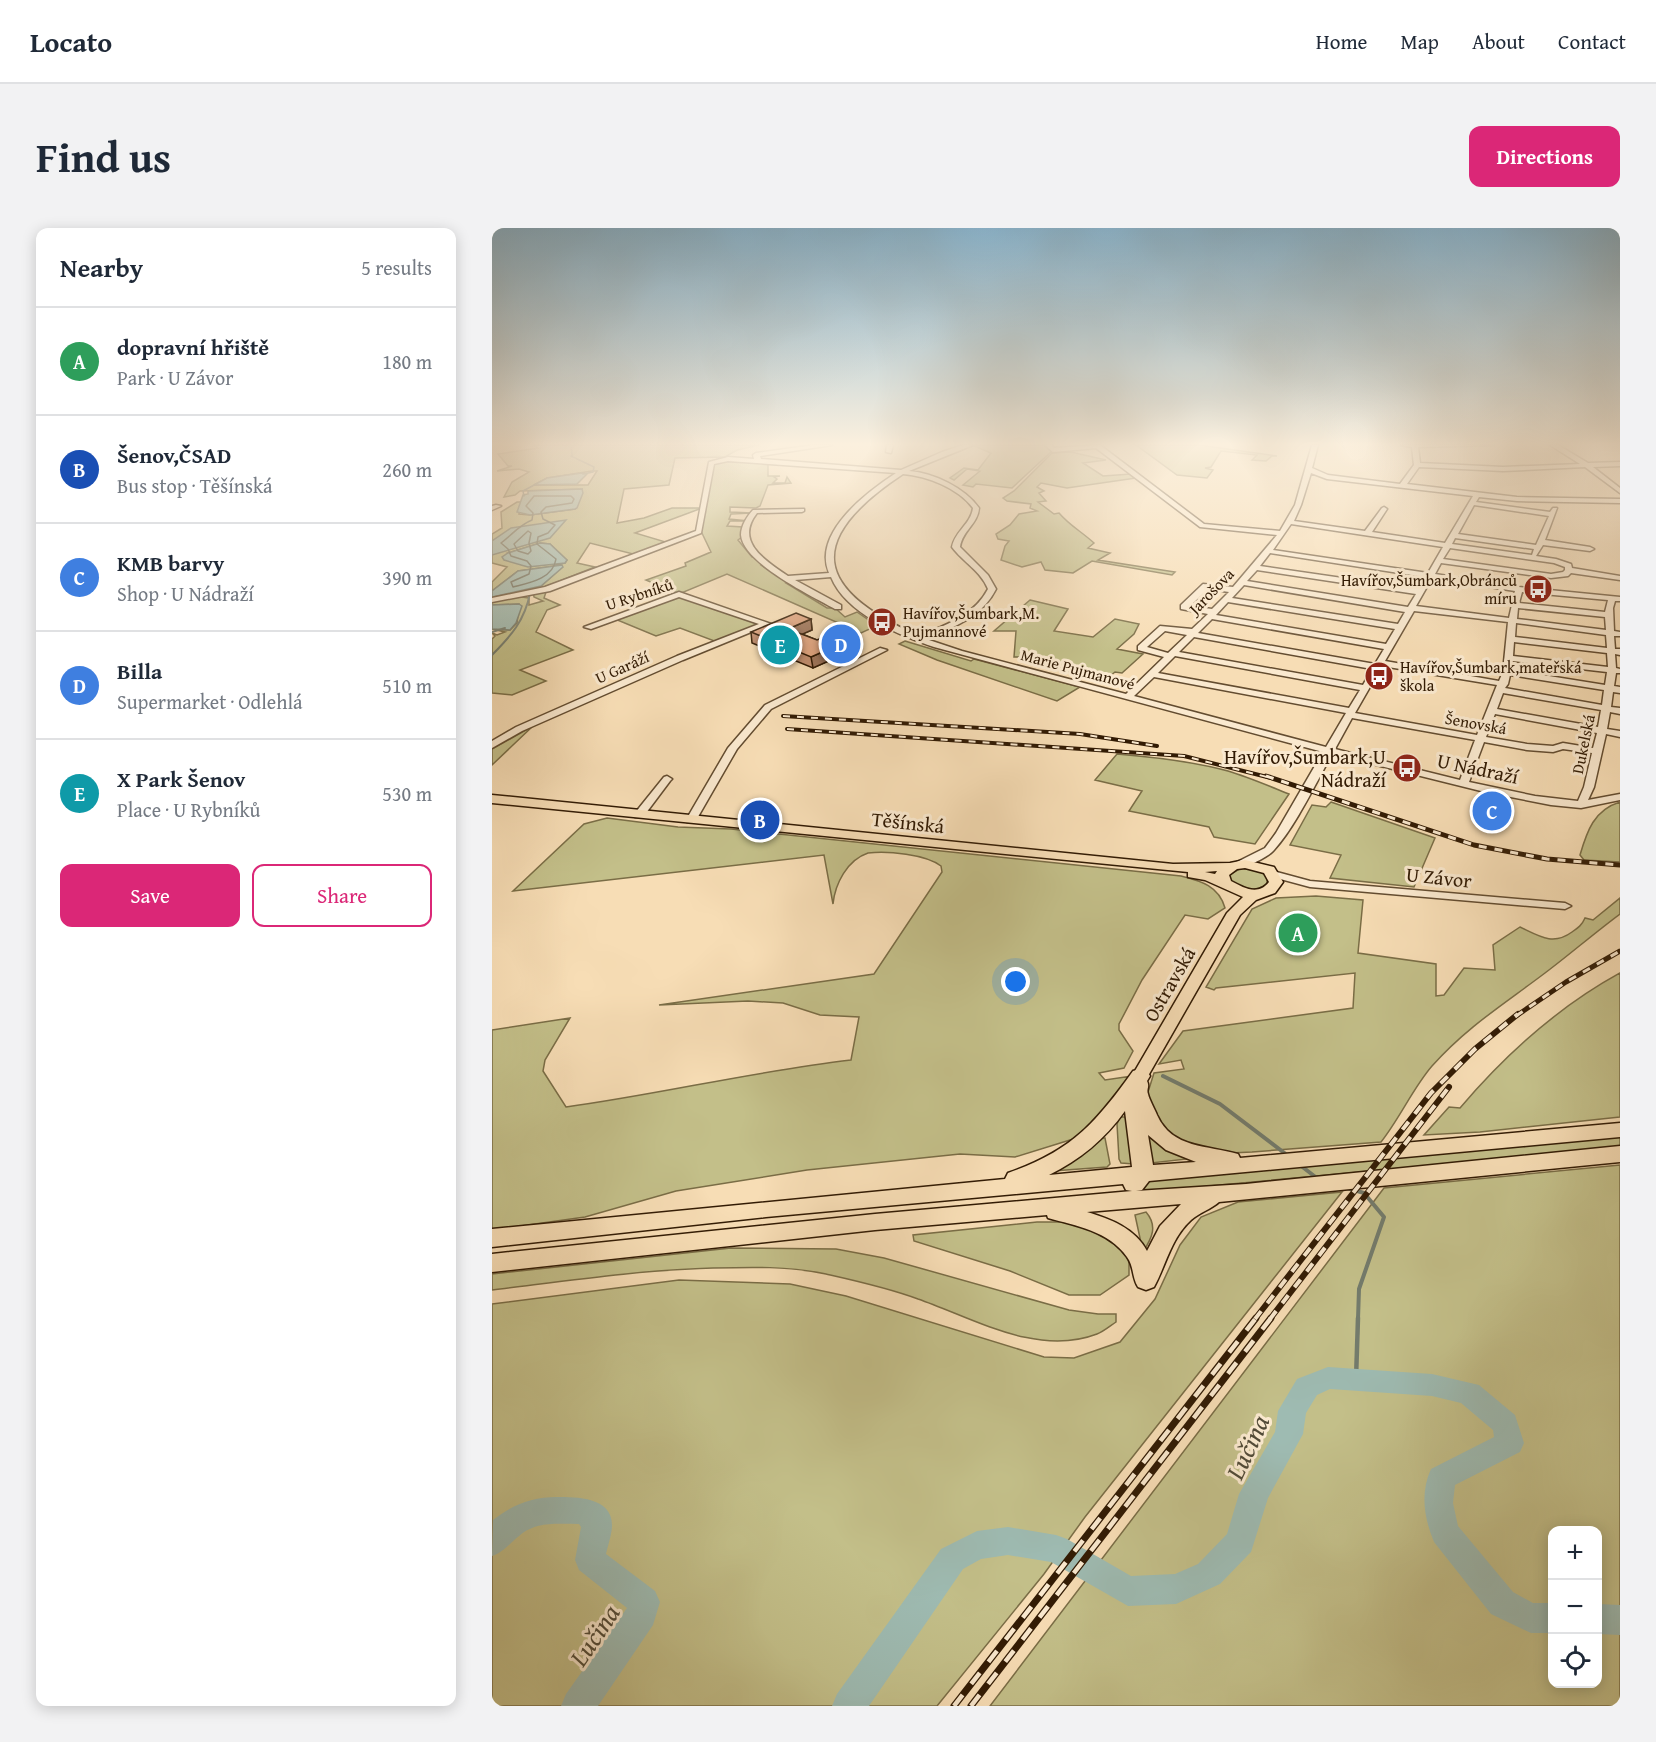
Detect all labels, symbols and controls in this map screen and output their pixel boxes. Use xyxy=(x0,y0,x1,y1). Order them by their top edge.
text: Locato xyxy=(30,21,112,62)
text: Home xyxy=(1316,26,1367,57)
text: Map xyxy=(1400,26,1439,57)
text: About xyxy=(1472,26,1525,57)
text: Contact xyxy=(1558,26,1626,57)
text: Find us xyxy=(36,126,171,187)
button: Directions xyxy=(1469,126,1620,187)
text: Nearby xyxy=(60,248,143,287)
text: 5 results xyxy=(361,253,432,282)
text: dopravní hřiště xyxy=(117,331,269,363)
text: A xyxy=(73,347,86,376)
text: 180 m xyxy=(382,347,432,376)
text: Park · U Závor xyxy=(117,363,233,392)
text: Šenov,ČSAD xyxy=(117,439,231,471)
text: B xyxy=(73,455,86,484)
text: 260 m xyxy=(382,455,432,484)
text: Bus stop · Těšínská xyxy=(117,471,273,500)
text: KMB barvy xyxy=(117,547,224,579)
street label: Jarošova xyxy=(1181,562,1240,621)
text: C xyxy=(74,563,85,592)
text: 390 m xyxy=(382,563,432,592)
place label: Havířov,Šumbark,Obránců míru xyxy=(1341,568,1517,610)
street label: U Rybníků xyxy=(602,572,676,616)
bus stop icon: Havířov,Šumbark,Obránců míru xyxy=(1522,573,1554,605)
text: Shop · U Nádraží xyxy=(117,579,254,608)
place label: Havířov,Šumbark,M. Pujmannové xyxy=(903,601,1039,643)
bus stop icon: Havířov,Šumbark,M. Pujmannové xyxy=(866,606,898,638)
pin: E xyxy=(760,622,800,668)
pin: D xyxy=(822,622,860,666)
street label: Marie Pujmanové xyxy=(1018,642,1138,696)
street label: U Garáží xyxy=(591,644,653,689)
text: Billa xyxy=(117,655,162,687)
place label: Havířov,Šumbark,mateřská škola xyxy=(1400,655,1582,697)
bus stop icon: Havířov,Šumbark,mateřská škola xyxy=(1363,660,1395,692)
text: D xyxy=(73,671,86,700)
text: 510 m xyxy=(382,671,432,700)
text: Supermarket · Odlehlá xyxy=(117,687,303,716)
street label: Šenovská xyxy=(1443,706,1509,740)
street label: Dukelská xyxy=(1565,712,1601,776)
place label: Havířov,Šumbark,U Nádraží xyxy=(1224,742,1386,794)
street label: U Nádraží xyxy=(1435,745,1522,791)
bus stop icon: Havířov,Šumbark,U Nádraží xyxy=(1391,752,1423,784)
text: X Park Šenov xyxy=(117,763,245,795)
text: E xyxy=(74,779,85,808)
text: 530 m xyxy=(382,779,432,808)
pin: C xyxy=(1472,788,1512,834)
text: Place · U Rybníků xyxy=(117,795,260,824)
pin: B xyxy=(740,798,780,842)
street label: Těšínská xyxy=(870,804,946,840)
street label: U Závor xyxy=(1405,859,1473,895)
button: Save xyxy=(60,864,240,927)
button: Share xyxy=(252,864,432,927)
pin: A xyxy=(1278,910,1318,956)
street label: Ostravská xyxy=(1136,941,1202,1027)
your location xyxy=(1001,967,1030,996)
water label: Lučina xyxy=(1215,1408,1279,1487)
map controls xyxy=(1548,1526,1602,1688)
button: + xyxy=(1548,1526,1602,1580)
button: − xyxy=(1548,1580,1602,1634)
water label: Lučina xyxy=(558,1596,629,1675)
button: locate xyxy=(1548,1634,1602,1688)

